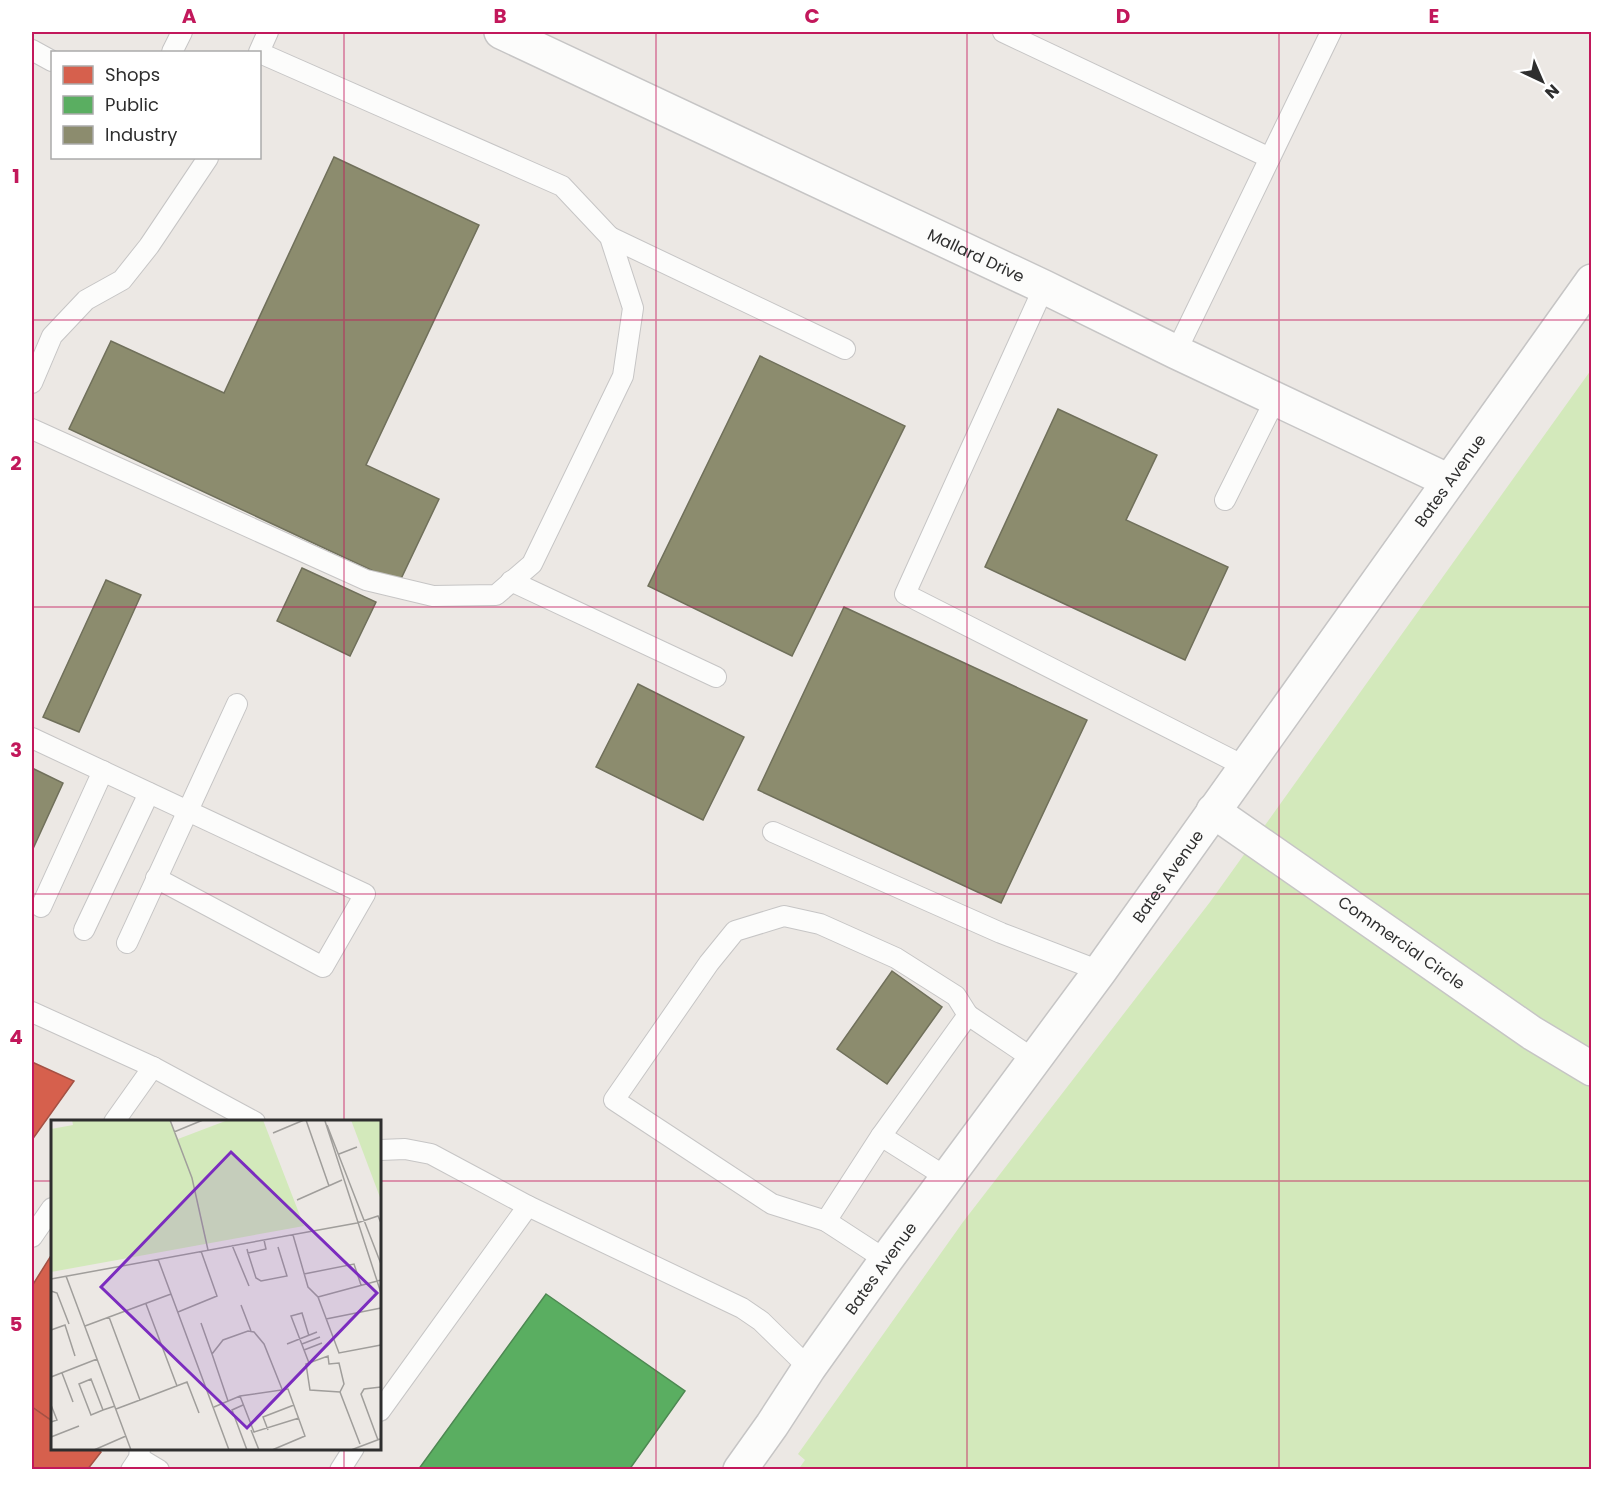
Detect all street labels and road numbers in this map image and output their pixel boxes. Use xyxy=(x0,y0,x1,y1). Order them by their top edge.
street label: Mallard Drive xyxy=(924,223,1028,288)
street label: Bates Avenue xyxy=(1409,429,1491,532)
street label: Bates Avenue xyxy=(1127,825,1209,927)
street label: Commercial Circle xyxy=(1333,891,1470,995)
street label: Bates Avenue xyxy=(840,1217,922,1319)

